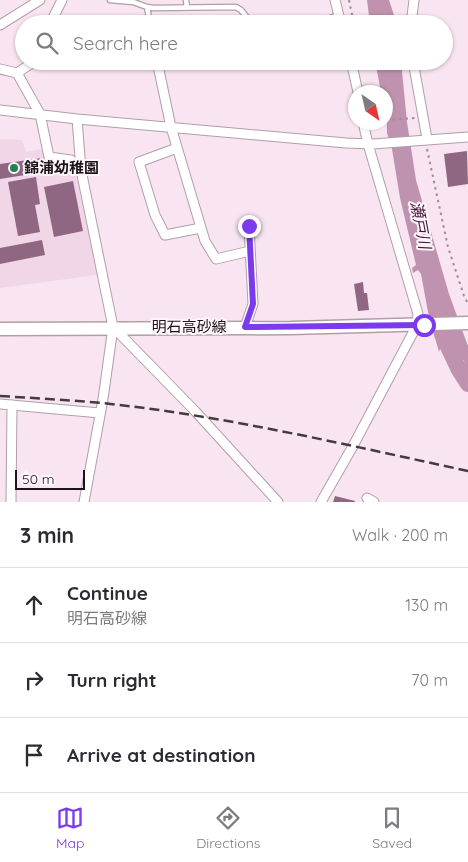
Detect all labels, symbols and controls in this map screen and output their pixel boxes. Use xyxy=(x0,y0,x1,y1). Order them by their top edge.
search box xyxy=(15,15,453,70)
icon: search xyxy=(33,29,61,57)
text: Search here xyxy=(73,31,178,55)
north arrow xyxy=(348,85,393,130)
place label: 錦浦幼稚園 xyxy=(24,158,99,177)
marker: 錦浦幼稚園 xyxy=(8,162,20,174)
water label: 瀬戸川 xyxy=(407,200,436,252)
route end xyxy=(238,215,261,238)
route start xyxy=(413,314,436,337)
street label: 明石高砂線 xyxy=(151,317,227,336)
scale bar xyxy=(15,467,85,490)
text: 50 m xyxy=(22,470,55,488)
text: 3 min xyxy=(20,522,74,548)
text: Walk · 200 m xyxy=(352,525,448,545)
text: Continue xyxy=(67,581,148,605)
icon: ahead xyxy=(20,591,48,619)
text: 130 m xyxy=(405,595,448,615)
text: 明石高砂線 xyxy=(67,608,147,628)
icon: right xyxy=(20,666,48,694)
text: Turn right xyxy=(67,668,156,692)
text: 70 m xyxy=(411,670,448,690)
icon: arrive xyxy=(20,741,48,769)
text: Arrive at destination xyxy=(67,743,256,767)
tab: Map xyxy=(56,804,84,852)
tab: Directions xyxy=(196,804,260,852)
tab: Saved xyxy=(372,804,412,852)

